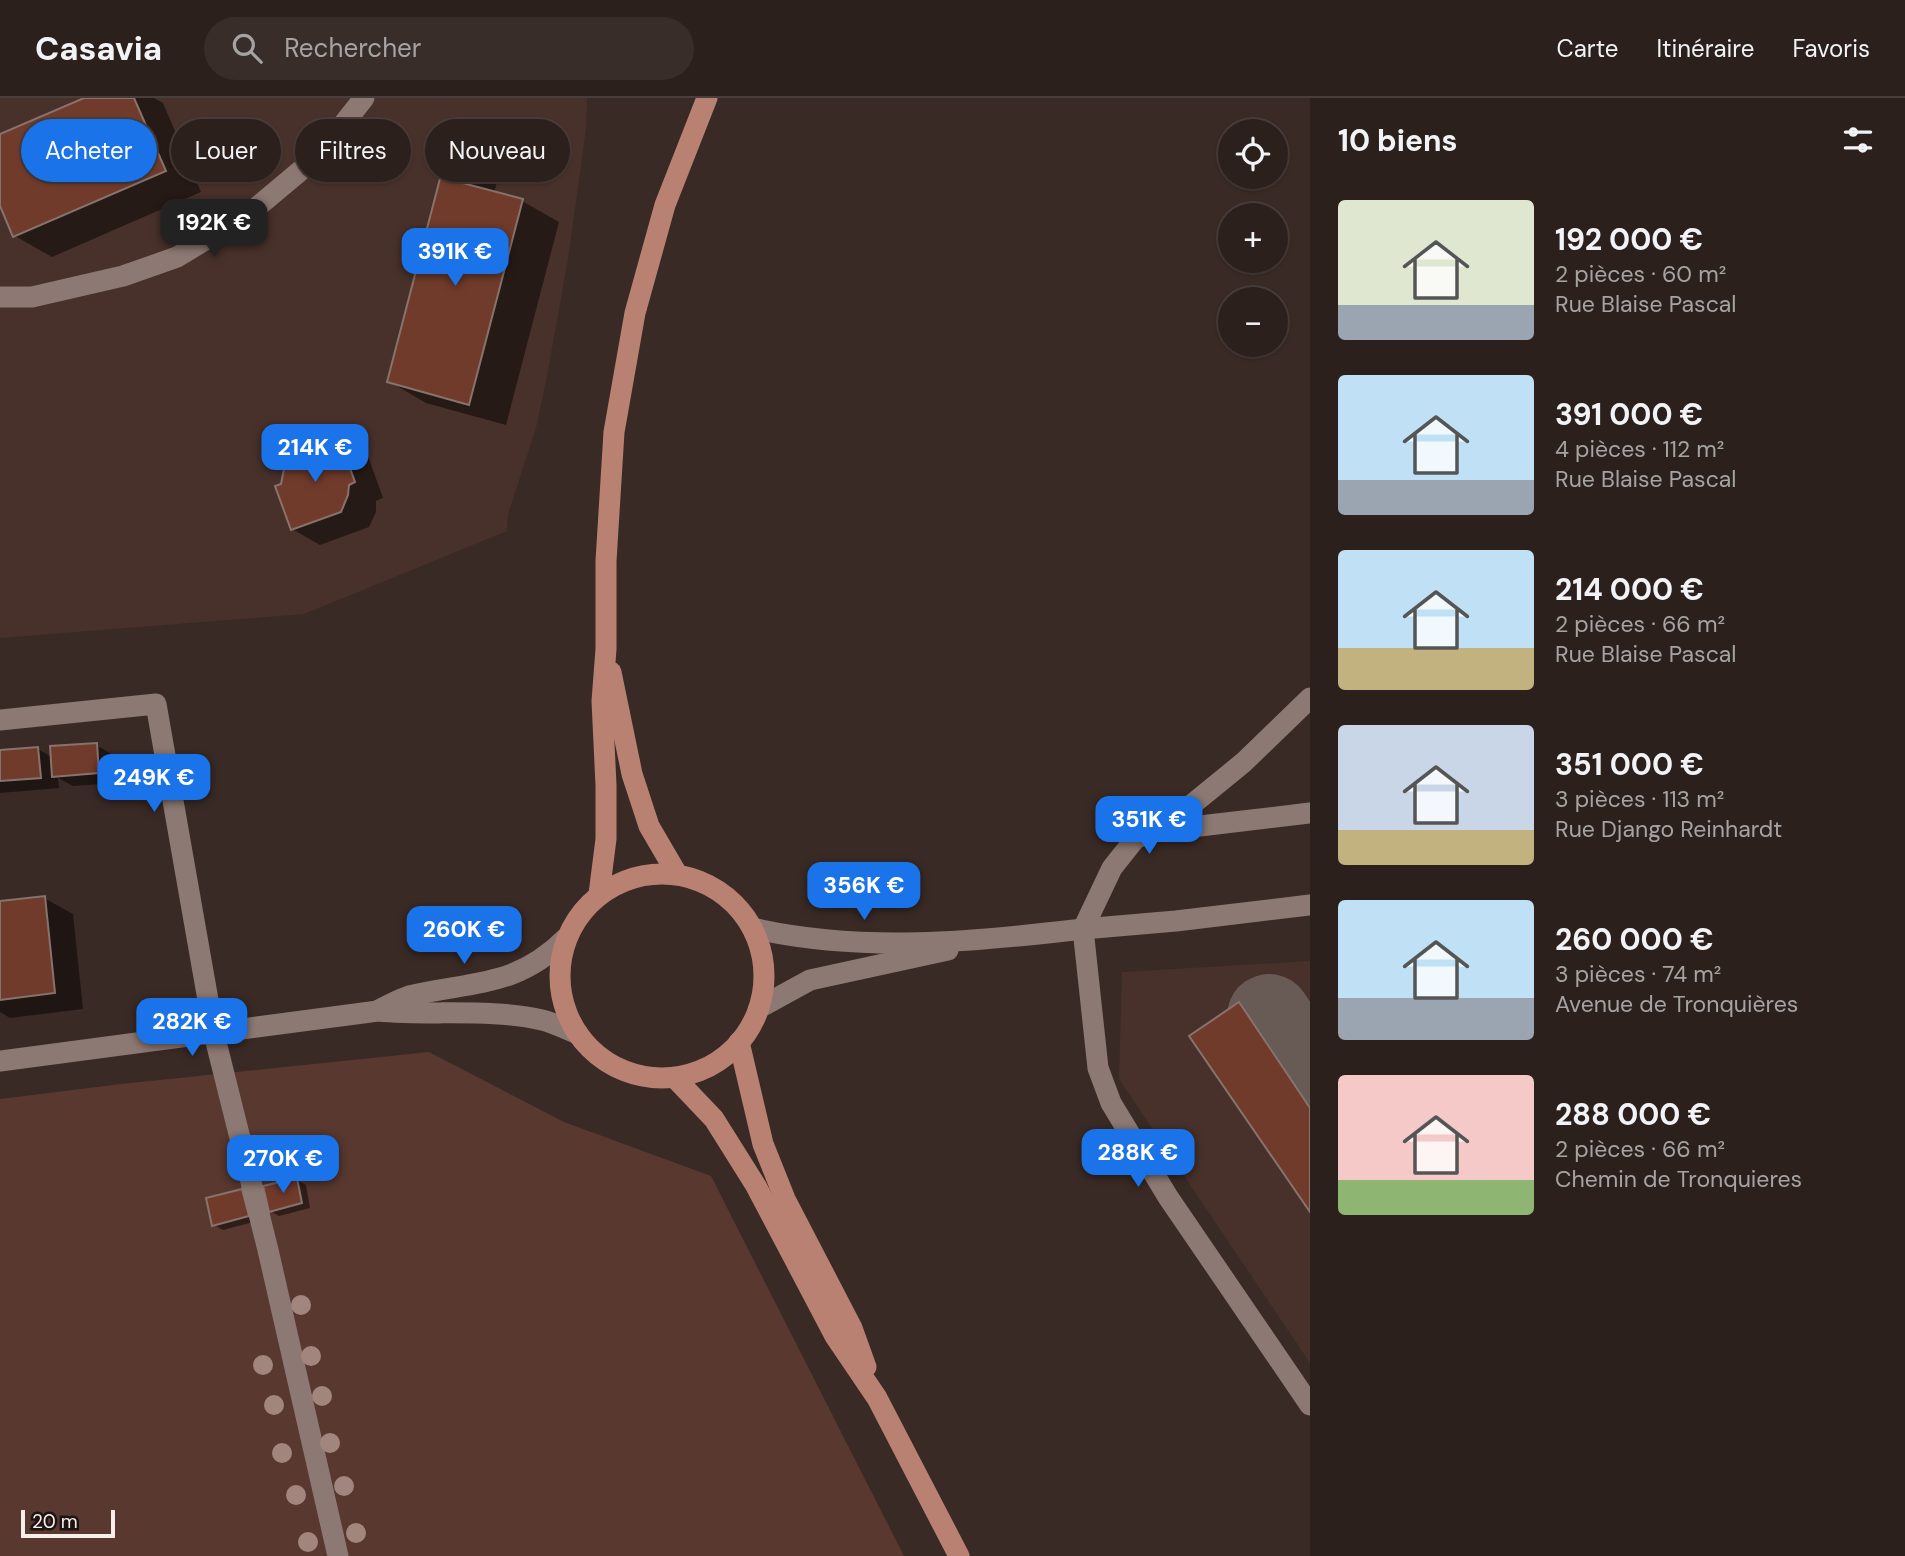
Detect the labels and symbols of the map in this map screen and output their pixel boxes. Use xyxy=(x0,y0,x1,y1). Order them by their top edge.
pin: 192K € xyxy=(157,200,271,259)
pin: 391K € xyxy=(398,228,512,288)
pin: 214K € xyxy=(258,424,372,484)
pin: 249K € xyxy=(97,754,211,814)
pin: 351K € xyxy=(1092,796,1206,856)
pin: 356K € xyxy=(807,862,921,922)
pin: 260K € xyxy=(407,906,521,966)
pin: 282K € xyxy=(135,998,249,1058)
pin: 288K € xyxy=(1081,1130,1195,1189)
pin: 270K € xyxy=(226,1136,340,1195)
scale bar xyxy=(21,1507,116,1539)

